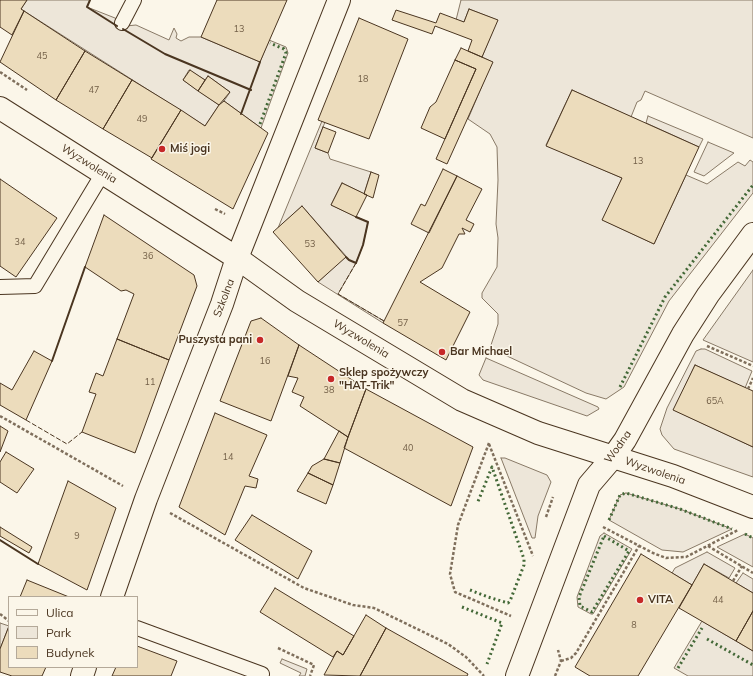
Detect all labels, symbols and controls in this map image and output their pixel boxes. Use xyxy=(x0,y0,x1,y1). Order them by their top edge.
house number: 13 xyxy=(234,24,244,34)
house number: 45 xyxy=(37,51,47,61)
house number: 18 xyxy=(358,74,368,84)
house number: 47 xyxy=(89,85,99,95)
house number: 49 xyxy=(137,114,147,124)
street label: Wyzwolenia xyxy=(59,142,119,186)
place label: Miś jogi xyxy=(170,142,210,156)
marker: Miś jogi xyxy=(157,144,167,154)
house number: 13 xyxy=(633,156,643,166)
house number: 34 xyxy=(15,237,25,247)
house number: 53 xyxy=(305,239,315,249)
house number: 36 xyxy=(143,251,153,261)
street label: Szkolna xyxy=(211,277,237,319)
street label: Wyzwolenia xyxy=(330,317,392,361)
house number: 57 xyxy=(398,318,408,328)
place label: Puszysta pani xyxy=(179,333,252,347)
marker: Puszysta pani xyxy=(255,335,265,345)
place label: Bar Michael xyxy=(450,345,512,359)
marker: Bar Michael xyxy=(437,347,447,357)
house number: 16 xyxy=(260,356,270,366)
place label: Sklep spożywczy "HAT-Trik" xyxy=(339,366,428,392)
marker: Sklep spożywczy "HAT-Trik" xyxy=(326,374,336,384)
house number: 11 xyxy=(145,377,155,387)
house number: 38 xyxy=(324,385,334,395)
house number: 65A xyxy=(706,396,724,406)
street label: Wodna xyxy=(602,428,634,466)
house number: 40 xyxy=(403,443,413,453)
house number: 14 xyxy=(223,452,233,462)
street label: Wyzwolenia xyxy=(623,454,687,488)
house number: 9 xyxy=(74,531,80,541)
place label: VITA xyxy=(648,593,673,607)
marker: VITA xyxy=(635,595,645,605)
house number: 44 xyxy=(713,595,723,605)
legend xyxy=(8,596,138,668)
text: Ulica xyxy=(46,605,74,620)
house number: 8 xyxy=(631,620,637,630)
text: Park xyxy=(46,625,71,640)
text: Budynek xyxy=(46,645,94,660)

